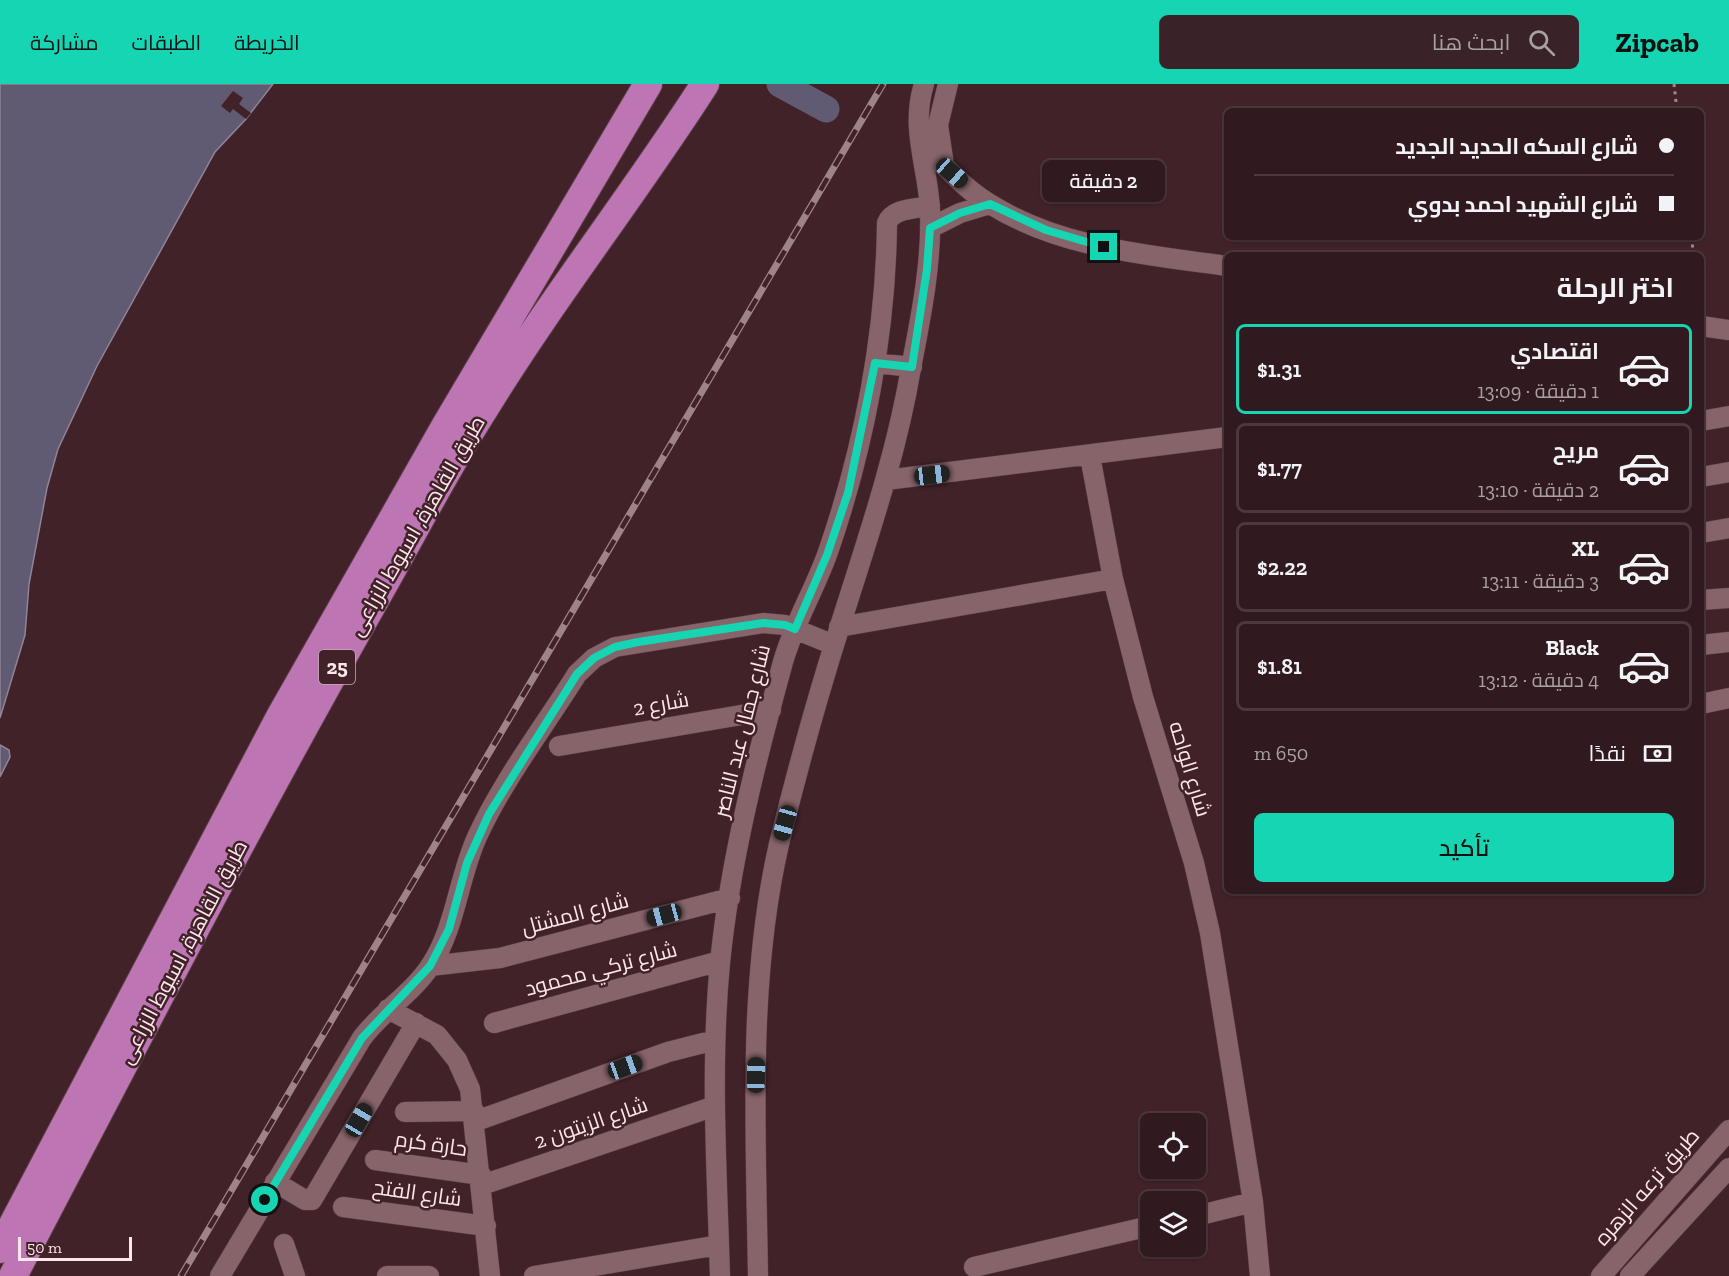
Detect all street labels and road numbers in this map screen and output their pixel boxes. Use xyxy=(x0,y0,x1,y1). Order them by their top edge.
street label: طريق القاهرة, اسيوط الزراعى xyxy=(343,411,491,641)
street label: شارع جمال عبد الناصر xyxy=(708,642,777,821)
road number: 25 xyxy=(319,650,355,684)
street label: شارع 2 xyxy=(631,686,691,723)
street label: شارع الواحه xyxy=(1162,718,1217,820)
street label: طريق القاهرة, اسيوط الزراعى xyxy=(113,835,253,1069)
street label: شارع المشتل xyxy=(519,887,632,942)
street label: شارع تركي محمود xyxy=(522,936,681,1005)
street label: شارع الزيتون 2 xyxy=(531,1091,652,1156)
street label: طريق ترعه الزهره xyxy=(1589,1123,1705,1251)
street label: حارة كرم xyxy=(393,1126,469,1163)
street label: شارع الفتح xyxy=(371,1174,463,1213)

